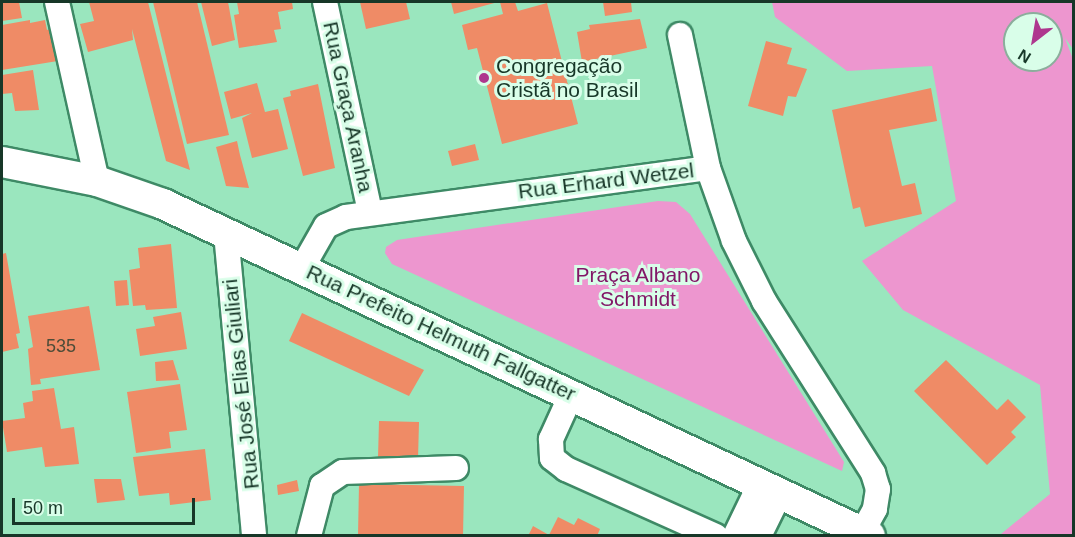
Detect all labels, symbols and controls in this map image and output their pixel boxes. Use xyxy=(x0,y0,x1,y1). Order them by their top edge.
north arrow xyxy=(1003,12,1063,72)
street label: Rua Graça Aranha xyxy=(317,19,379,195)
text: N xyxy=(1015,46,1034,66)
place label: Congregação Cristã no Brasil xyxy=(496,53,638,103)
marker: Congregação Cristã no Brasil xyxy=(477,71,491,85)
street label: Rua Erhard Wetzel xyxy=(517,158,695,204)
street label: Rua Prefeito Helmuth Fallgatter xyxy=(302,259,580,407)
park label: Praça Albano Schmidt xyxy=(575,262,701,312)
street label: Rua José Elias Giuliari xyxy=(217,278,265,490)
house number: 535 xyxy=(46,335,76,357)
scale bar xyxy=(15,486,198,524)
text: 50 m xyxy=(23,498,63,518)

